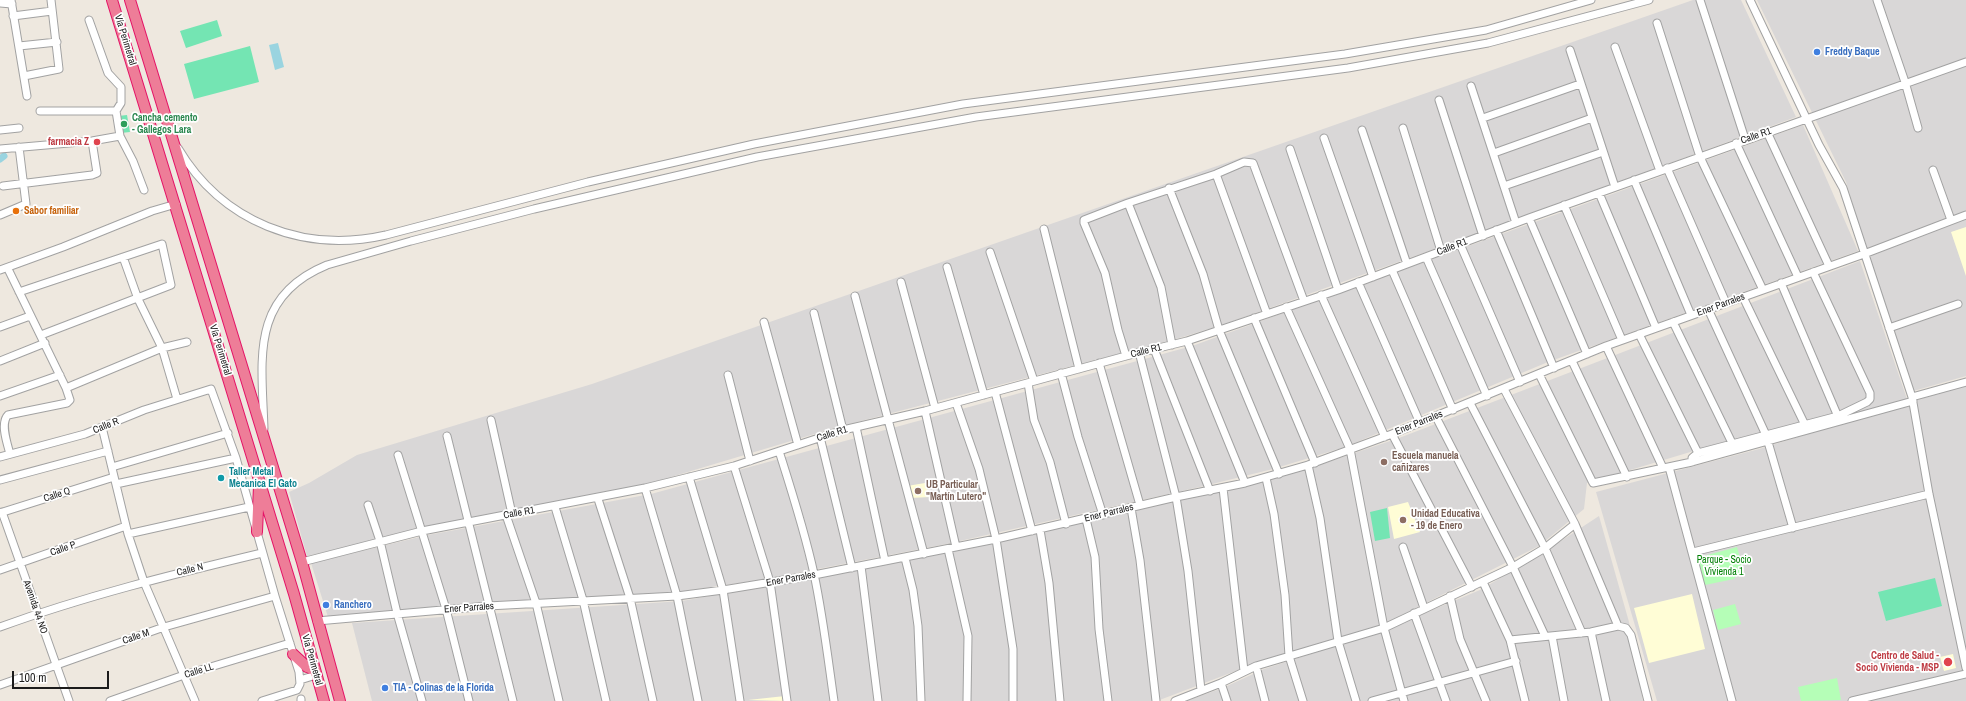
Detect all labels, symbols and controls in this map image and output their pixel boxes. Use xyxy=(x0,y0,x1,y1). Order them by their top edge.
street label: Vía Perimetral xyxy=(112,13,138,67)
place label: Freddy Baque xyxy=(1825,46,1880,58)
marker: Freddy Baque xyxy=(1812,47,1822,57)
place label: Cancha cemento - Gallegos Lara xyxy=(132,112,198,136)
marker: Cancha cemento - Gallegos Lara xyxy=(119,119,129,129)
street label: Calle R1 xyxy=(1739,125,1773,147)
place label: farmacia Z xyxy=(48,136,89,148)
marker: farmacia Z xyxy=(92,137,102,147)
place label: Sabor familiar xyxy=(24,205,79,217)
marker: Sabor familiar xyxy=(11,206,21,216)
street label: Calle R1 xyxy=(1435,236,1469,258)
street label: Ener Parrales xyxy=(1695,291,1747,319)
street label: Vía Perimetral xyxy=(207,323,233,377)
street label: Calle R1 xyxy=(1129,341,1163,361)
street label: Ener Parrales xyxy=(1394,408,1444,438)
street label: Calle R xyxy=(91,415,121,437)
street label: Calle R1 xyxy=(815,424,849,444)
place label: Escuela manuela cañizares xyxy=(1392,450,1459,474)
marker: Escuela manuela cañizares xyxy=(1379,457,1389,467)
place label: Taller Metal Mecanica El Gato xyxy=(229,466,297,490)
marker: Taller Metal Mecanica El Gato xyxy=(216,473,226,483)
place label: UB Particular "Martín Lutero" xyxy=(926,479,986,502)
street label: Calle Q xyxy=(42,485,72,505)
marker: UB Particular "Martín Lutero" xyxy=(913,486,923,496)
street label: Ener Parrales xyxy=(1083,501,1135,525)
street label: Calle R1 xyxy=(502,504,536,522)
place label: Unidad Educativa - 19 de Enero xyxy=(1411,508,1480,532)
marker: Unidad Educativa - 19 de Enero xyxy=(1398,515,1408,525)
street label: Calle P xyxy=(49,539,77,559)
park label: Parque - Socio Vivienda 1 xyxy=(1697,554,1751,578)
street label: Calle N xyxy=(176,561,204,579)
street label: Ener Parrales xyxy=(765,569,817,589)
street label: Avenida 44 NO xyxy=(20,579,50,635)
place label: Ranchero xyxy=(334,599,372,611)
marker: Ranchero xyxy=(321,600,331,610)
street label: Ener Parrales xyxy=(444,600,494,616)
street label: Calle M xyxy=(121,627,151,647)
street label: Vía Perimetral xyxy=(299,633,325,687)
place label: Centro de Salud - Socio Vivienda - MSP xyxy=(1856,650,1939,674)
marker: Centro de Salud - Socio Vivienda - MSP xyxy=(1942,656,1954,668)
street label: Calle LL xyxy=(183,661,215,681)
scale bar xyxy=(14,663,111,689)
text: 100 m xyxy=(19,670,46,686)
place label: TIA - Colinas de la Florida xyxy=(393,682,494,694)
marker: TIA - Colinas de la Florida xyxy=(380,683,390,693)

